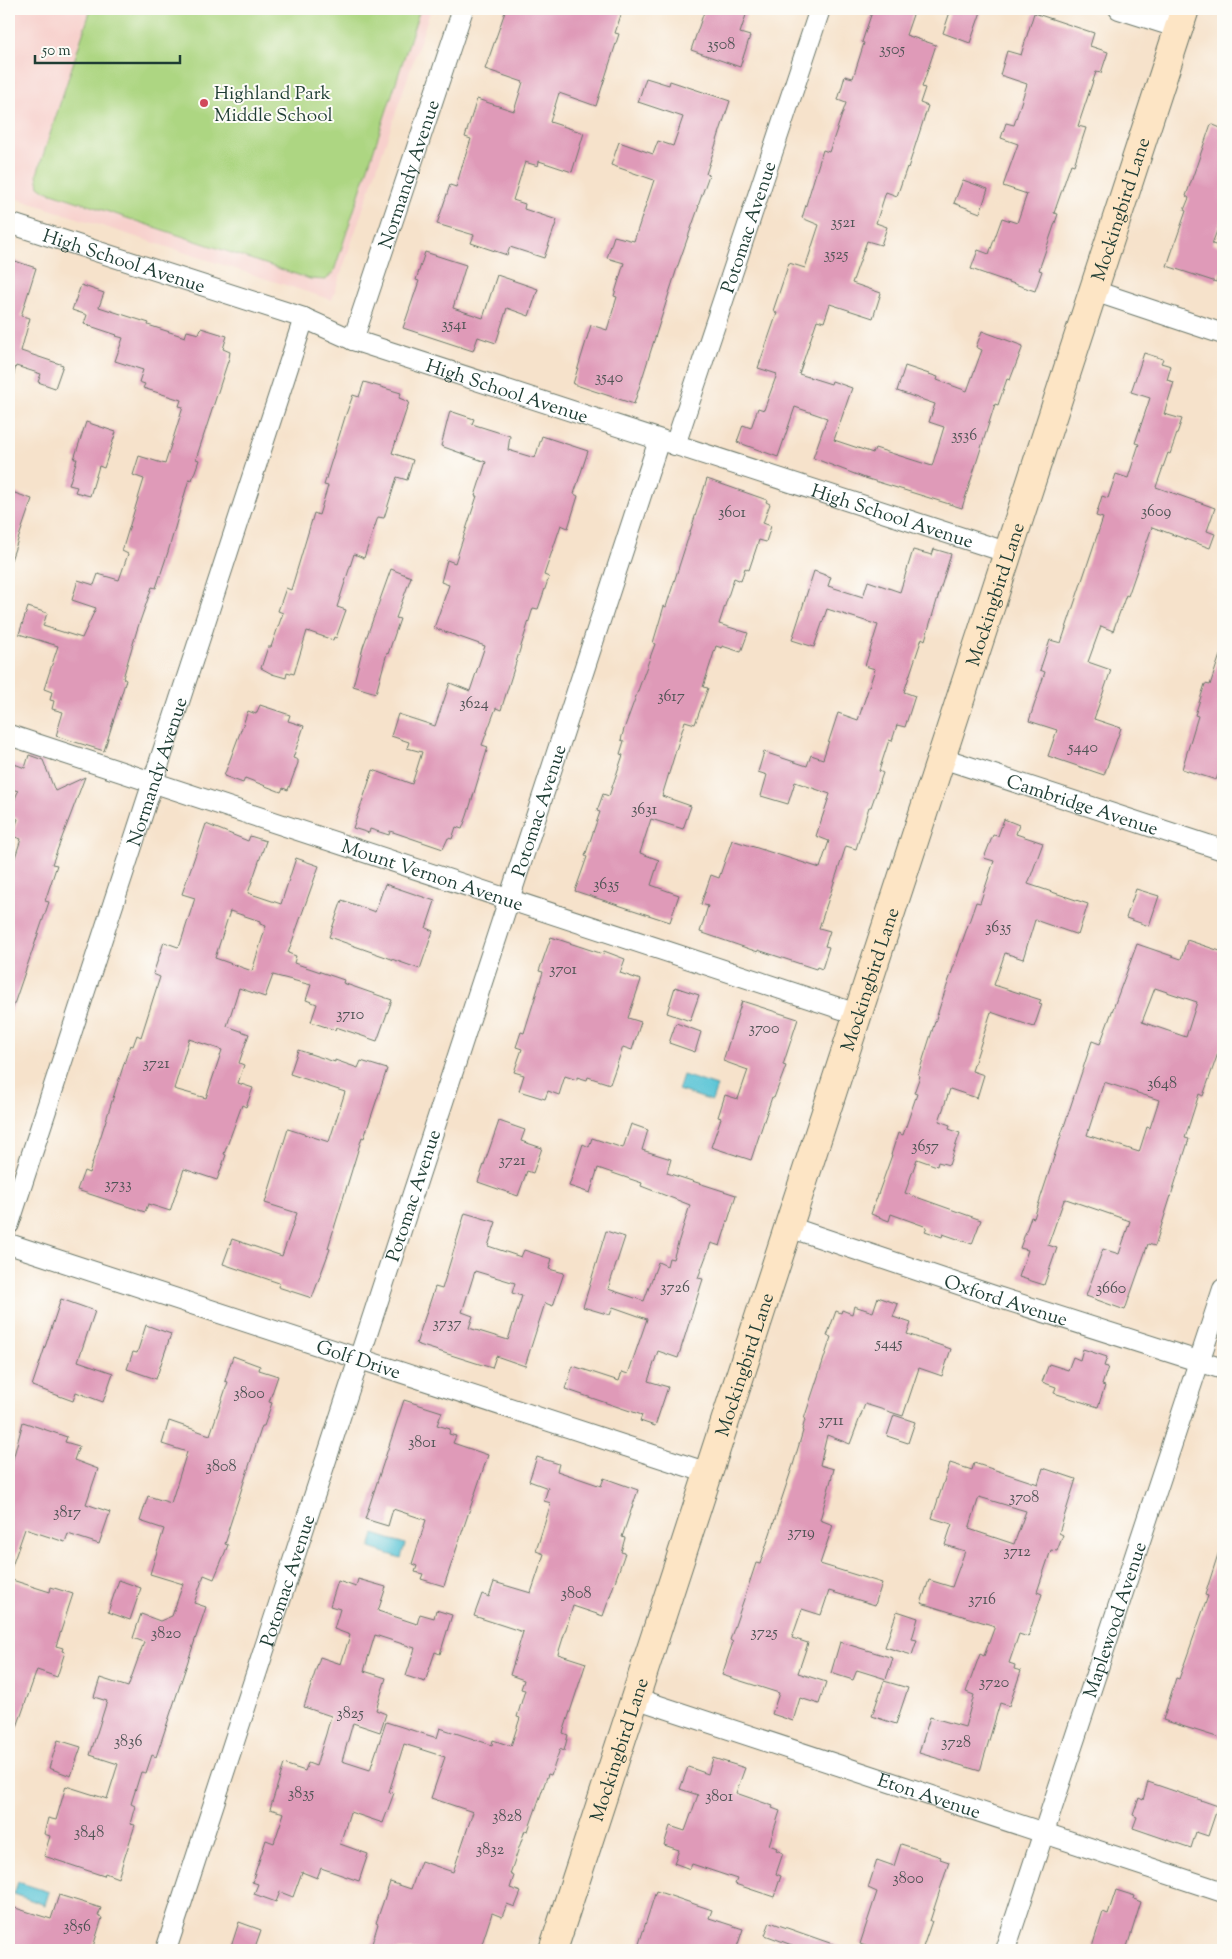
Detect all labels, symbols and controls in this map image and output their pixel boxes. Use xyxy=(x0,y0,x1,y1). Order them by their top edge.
scale bar xyxy=(35,32,180,64)
house number: 3508 xyxy=(707,34,735,57)
house number: 3505 xyxy=(879,39,905,62)
text: 50 m xyxy=(41,41,71,62)
place label: Highland Park Middle School xyxy=(214,81,333,130)
marker: Highland Park Middle School xyxy=(198,97,210,109)
street label: Normandy Avenue xyxy=(373,97,448,253)
street label: Mockingbird Lane xyxy=(1086,134,1158,285)
street label: Potomac Avenue xyxy=(715,158,785,297)
house number: 3521 xyxy=(831,212,856,235)
street label: High School Avenue xyxy=(39,224,208,301)
house number: 3525 xyxy=(824,244,849,267)
house number: 3541 xyxy=(441,314,467,337)
street label: High School Avenue xyxy=(422,354,591,432)
house number: 3540 xyxy=(595,367,623,390)
house number: 3536 xyxy=(951,425,977,448)
street label: High School Avenue xyxy=(807,479,977,557)
house number: 3609 xyxy=(1141,501,1171,524)
house number: 3601 xyxy=(718,502,747,525)
street label: Mockingbird Lane xyxy=(961,519,1033,670)
house number: 3617 xyxy=(657,686,685,709)
house number: 3624 xyxy=(459,693,489,716)
street label: Normandy Avenue xyxy=(122,694,196,850)
house number: 5440 xyxy=(1067,737,1098,760)
street label: Potomac Avenue xyxy=(506,741,575,881)
street label: Cambridge Avenue xyxy=(1002,769,1161,844)
house number: 3631 xyxy=(631,799,658,822)
street label: Mount Vernon Avenue xyxy=(337,834,526,919)
house number: 3635 xyxy=(593,874,620,897)
street label: Mockingbird Lane xyxy=(835,904,908,1055)
house number: 3635 xyxy=(985,917,1012,940)
house number: 3701 xyxy=(549,959,578,982)
house number: 3710 xyxy=(336,1004,364,1027)
house number: 3700 xyxy=(748,1018,780,1041)
house number: 3721 xyxy=(142,1053,170,1076)
house number: 3648 xyxy=(1147,1073,1177,1096)
street label: Potomac Avenue xyxy=(381,1126,449,1266)
house number: 3657 xyxy=(911,1136,939,1159)
house number: 3721 xyxy=(498,1150,526,1173)
house number: 3733 xyxy=(104,1174,132,1197)
street label: Oxford Avenue xyxy=(940,1269,1071,1335)
house number: 3726 xyxy=(660,1277,690,1300)
house number: 3660 xyxy=(1096,1278,1126,1301)
street label: Mockingbird Lane xyxy=(710,1290,782,1440)
house number: 3737 xyxy=(433,1313,461,1336)
house number: 5445 xyxy=(874,1333,903,1356)
street label: Golf Drive xyxy=(312,1334,404,1387)
house number: 3800 xyxy=(233,1383,265,1406)
house number: 3711 xyxy=(818,1410,844,1433)
house number: 3801 xyxy=(408,1432,437,1455)
house number: 3808 xyxy=(206,1456,236,1479)
house number: 3708 xyxy=(1009,1487,1039,1510)
house number: 3817 xyxy=(53,1502,81,1525)
street label: Potomac Avenue xyxy=(255,1511,323,1651)
house number: 3719 xyxy=(787,1522,815,1545)
street label: Maplewood Avenue xyxy=(1078,1539,1155,1702)
house number: 3712 xyxy=(1003,1541,1031,1564)
house number: 3808 xyxy=(561,1583,591,1606)
house number: 3716 xyxy=(968,1589,996,1612)
house number: 3725 xyxy=(750,1622,778,1645)
house number: 3820 xyxy=(151,1623,181,1646)
house number: 3720 xyxy=(979,1672,1009,1695)
street label: Mockingbird Lane xyxy=(585,1675,657,1826)
house number: 3825 xyxy=(336,1703,364,1726)
house number: 3836 xyxy=(114,1731,142,1754)
house number: 3728 xyxy=(941,1732,971,1755)
street label: Eton Avenue xyxy=(873,1768,984,1827)
house number: 3835 xyxy=(288,1783,315,1806)
house number: 3801 xyxy=(705,1786,734,1809)
house number: 3828 xyxy=(492,1806,522,1829)
house number: 3848 xyxy=(74,1822,104,1845)
house number: 3832 xyxy=(476,1839,505,1862)
house number: 3800 xyxy=(892,1868,924,1891)
house number: 3856 xyxy=(63,1916,91,1939)

